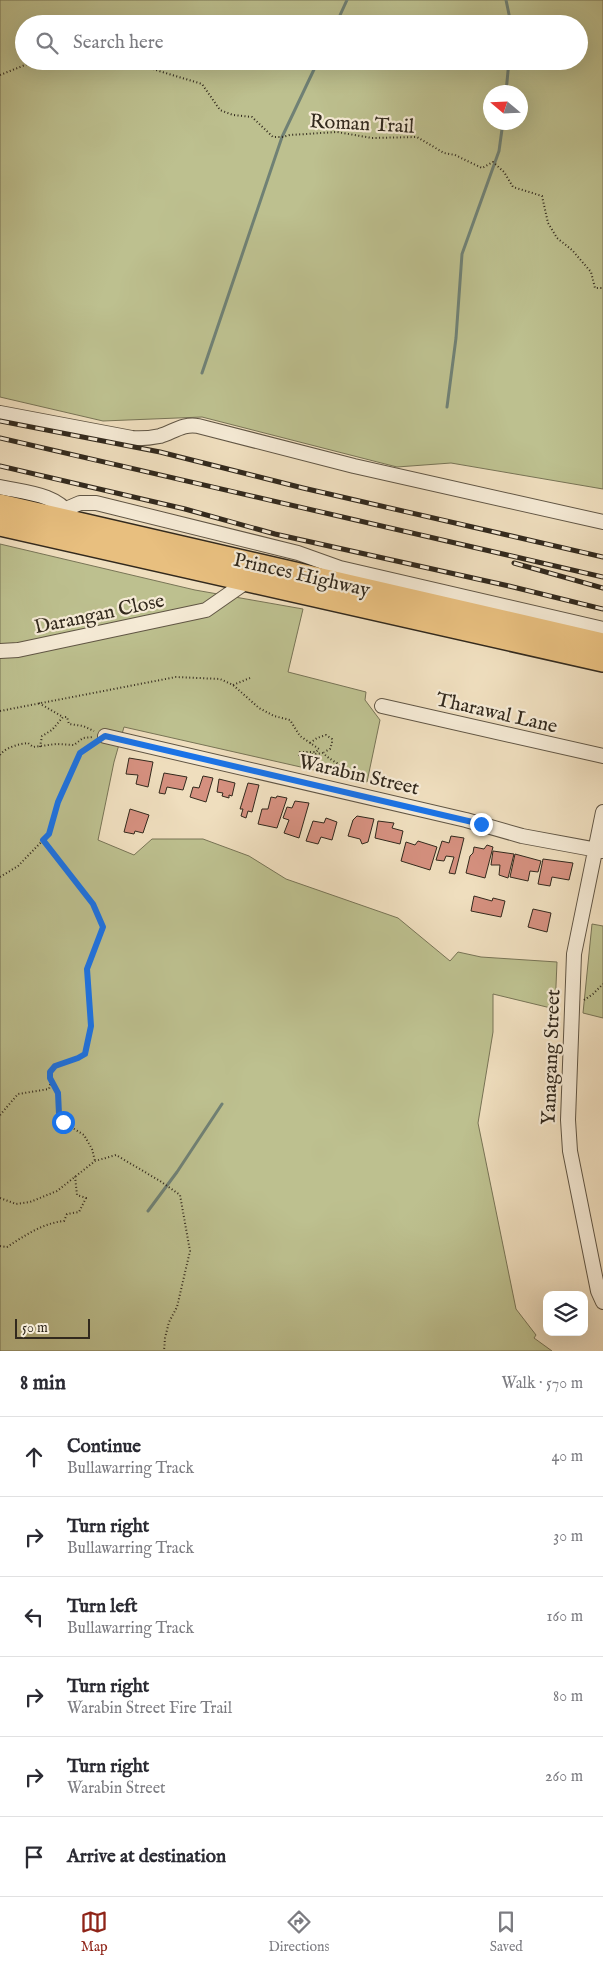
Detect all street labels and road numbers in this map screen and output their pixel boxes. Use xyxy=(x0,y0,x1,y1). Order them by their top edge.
street label: Roman Trail xyxy=(309,109,415,140)
street label: Princes Highway xyxy=(231,548,372,603)
street label: Darangan Close xyxy=(32,588,167,640)
street label: Tharawal Lane xyxy=(433,687,560,740)
street label: Warabin Street xyxy=(296,749,422,802)
street label: Yanagang Street xyxy=(537,989,566,1125)

